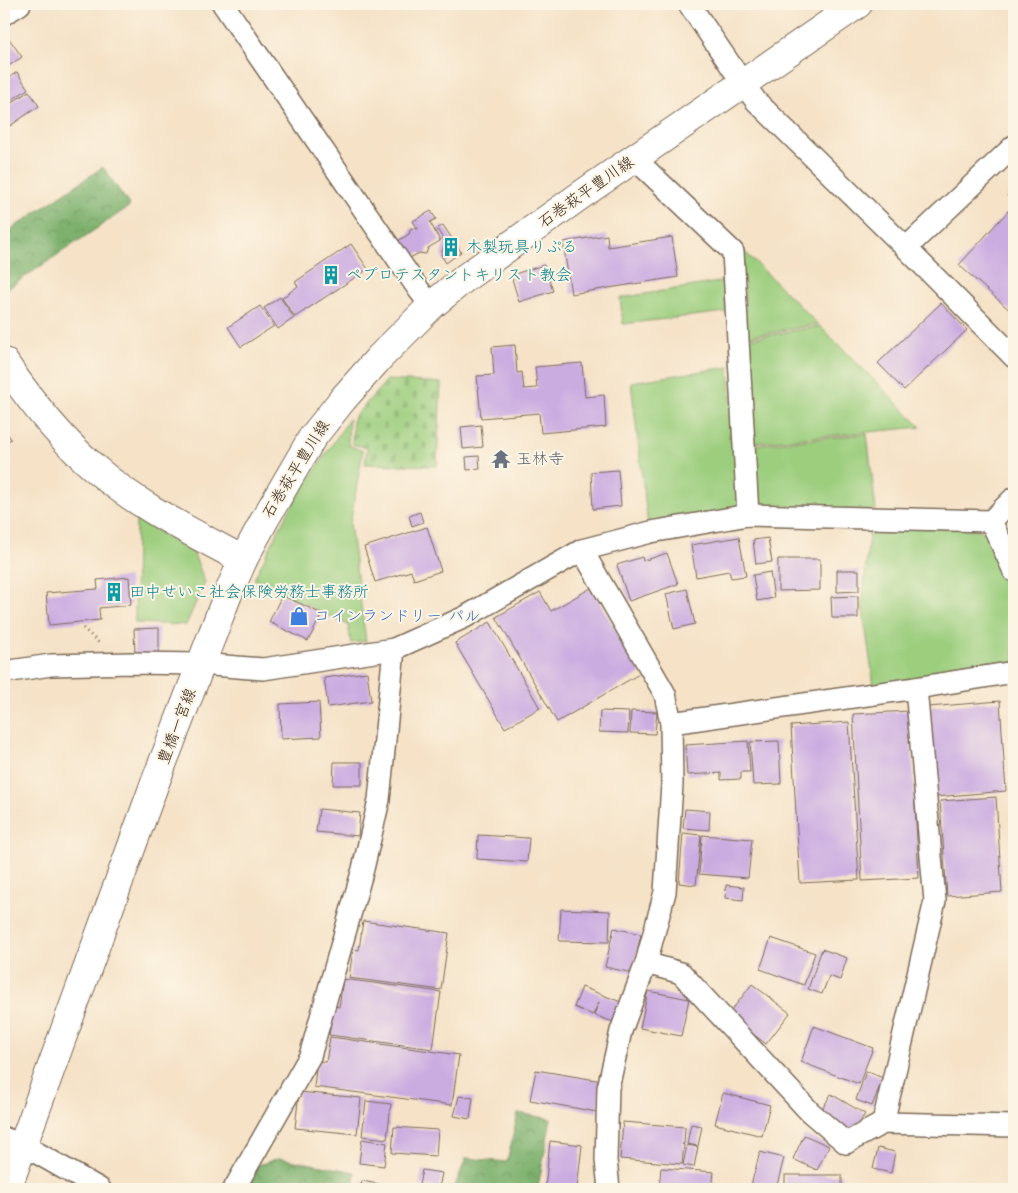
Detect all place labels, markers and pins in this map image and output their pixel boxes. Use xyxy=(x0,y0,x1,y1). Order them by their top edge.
building icon: 木製玩具りぷる xyxy=(440,236,462,258)
place label: 木製玩具りぷる xyxy=(466,236,578,258)
building icon: ペプロテスタントキリスト教会 xyxy=(320,264,342,286)
place label: ペプロテスタントキリスト教会 xyxy=(346,264,572,286)
temple icon: 玉林寺 xyxy=(490,448,512,470)
place label: 玉林寺 xyxy=(516,448,564,470)
building icon: 田中せいこ社会保険労務士事務所 xyxy=(103,581,125,603)
place label: 田中せいこ社会保険労務士事務所 xyxy=(129,581,369,603)
shop icon: コインランドリー パル xyxy=(288,605,310,627)
place label: コインランドリー パル xyxy=(314,605,480,627)

